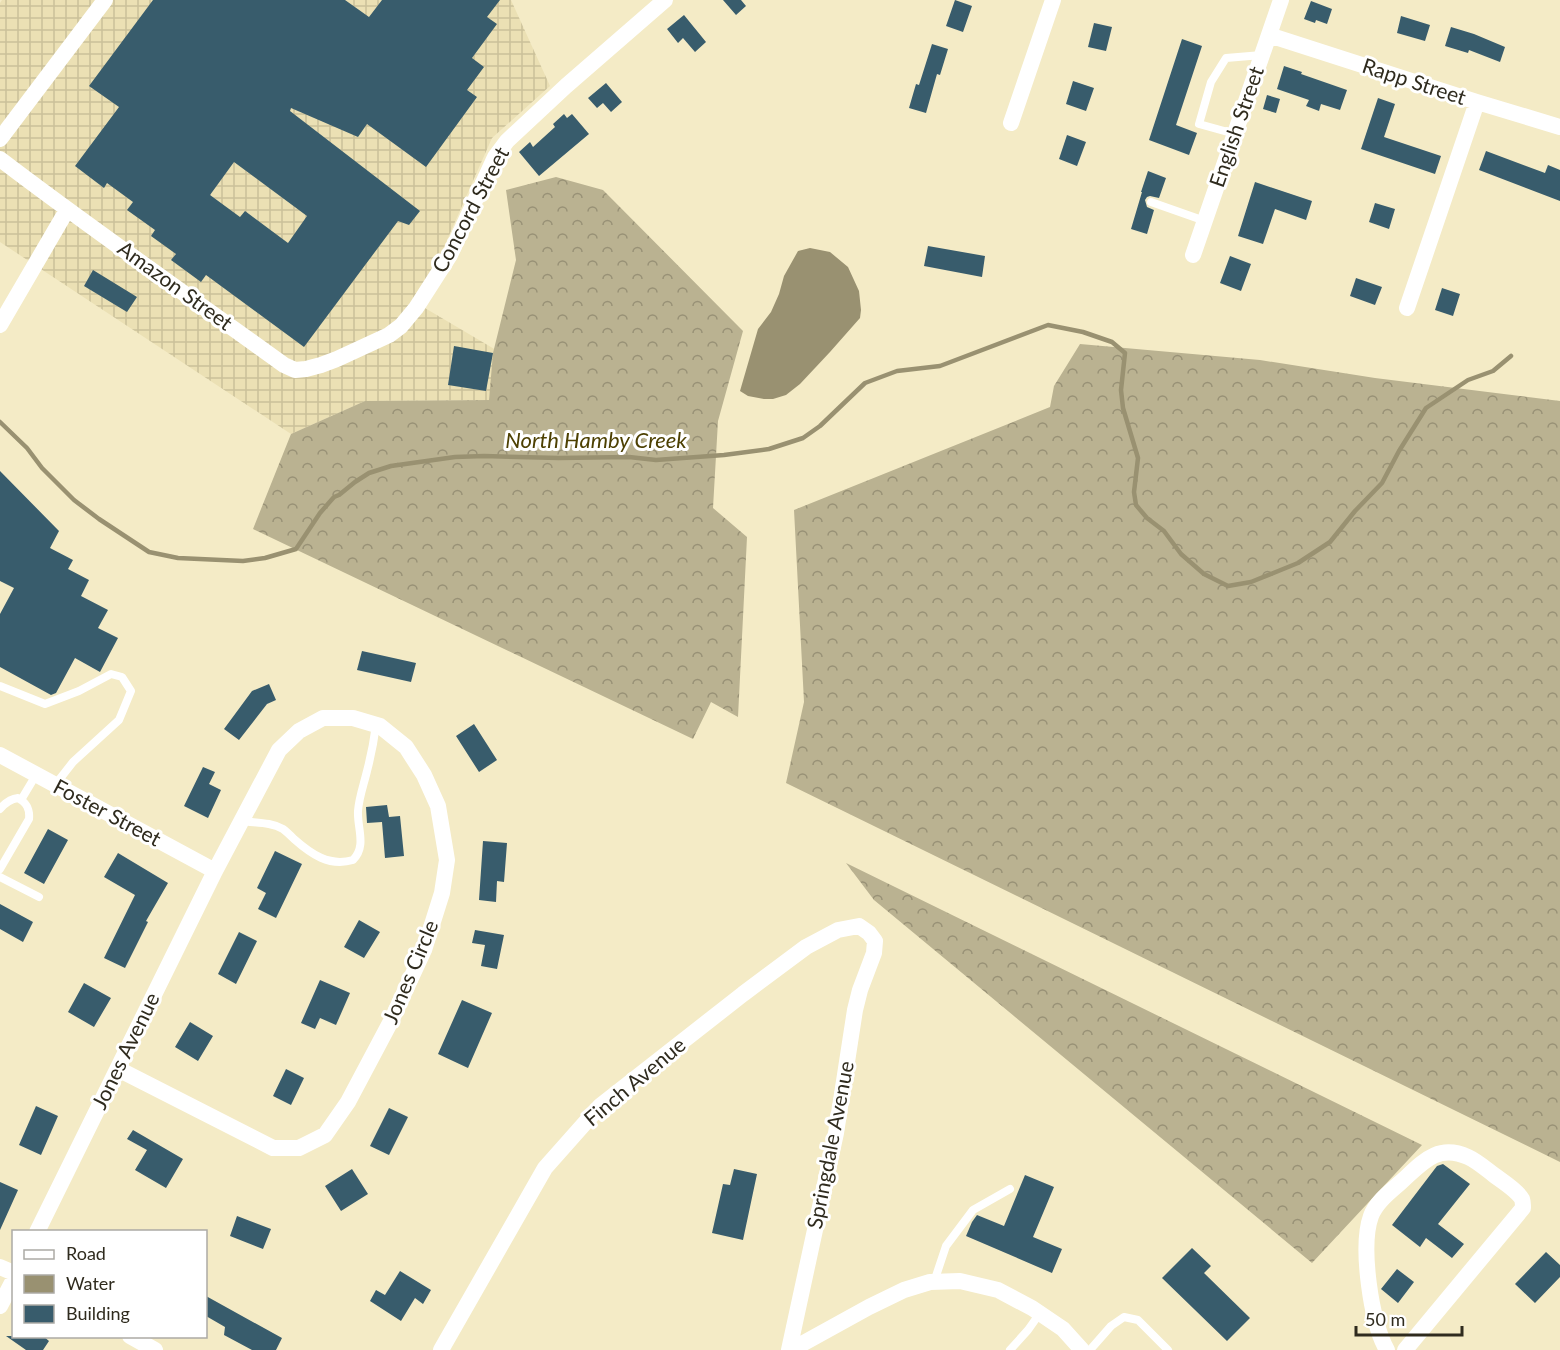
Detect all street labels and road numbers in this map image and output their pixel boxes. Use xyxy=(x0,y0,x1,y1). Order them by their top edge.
street label: Rapp Street xyxy=(1359,52,1470,109)
street label: English Street xyxy=(1203,62,1268,190)
street label: Concord Street xyxy=(426,142,514,276)
street label: Amazon Street xyxy=(114,235,238,335)
street label: Foster Street xyxy=(50,773,166,851)
street label: Jones Circle xyxy=(377,916,443,1027)
street label: Jones Avenue xyxy=(86,988,164,1113)
street label: Finch Avenue xyxy=(578,1031,690,1130)
street label: Springdale Avenue xyxy=(801,1059,858,1231)

